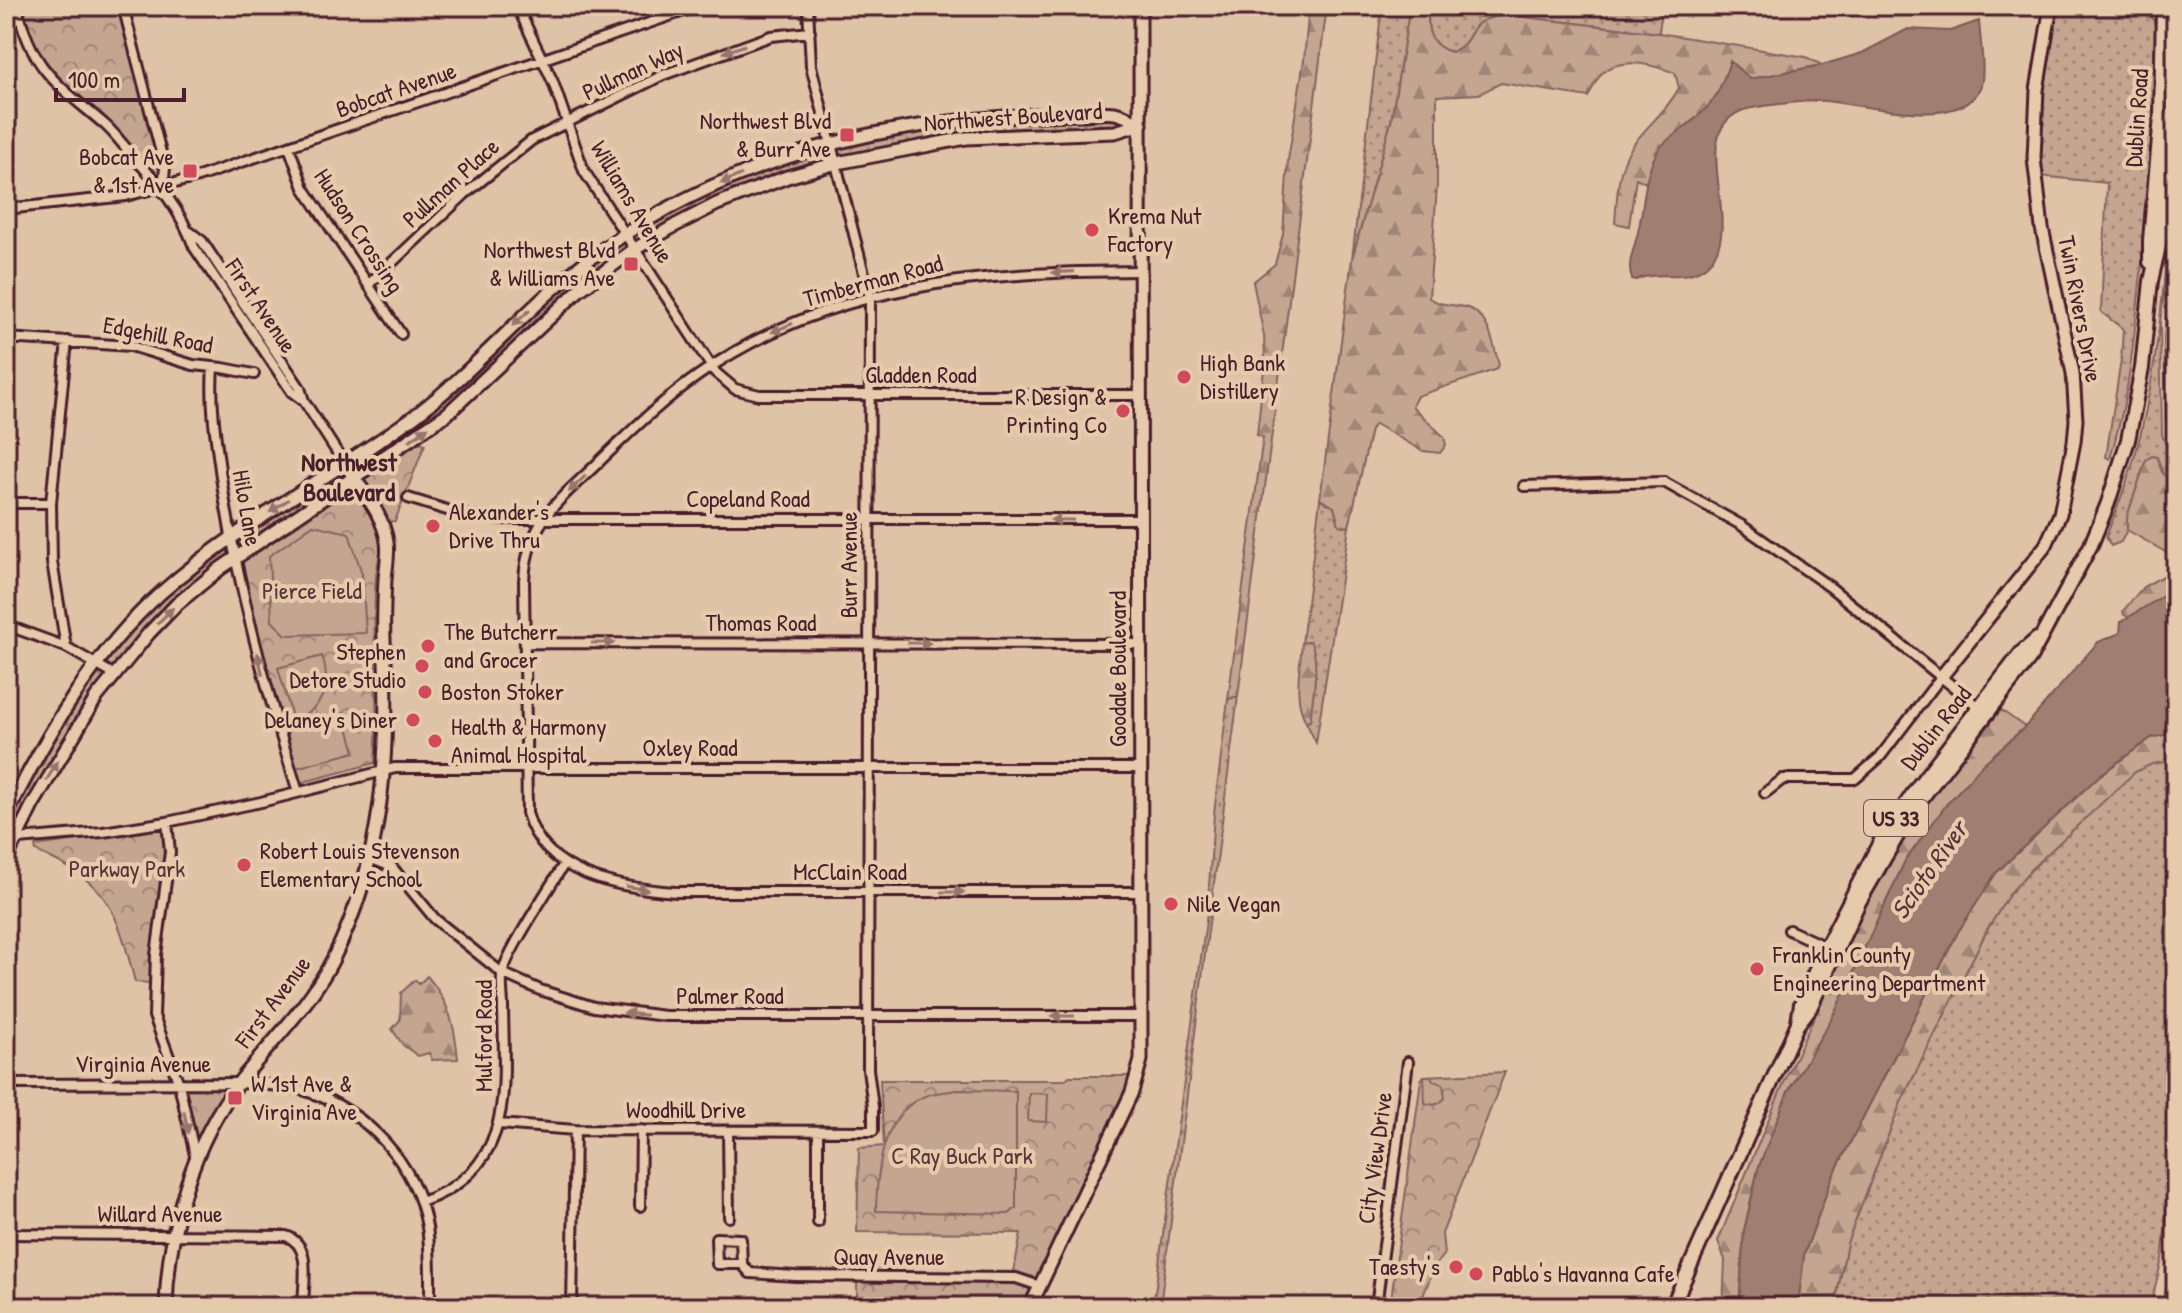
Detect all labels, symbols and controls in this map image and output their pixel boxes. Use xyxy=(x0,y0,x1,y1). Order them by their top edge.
street label: Pullman Way xyxy=(577,33,688,107)
one-way arrow xyxy=(722,43,746,56)
scale bar xyxy=(56,52,184,102)
street label: Bobcat Avenue xyxy=(331,53,460,125)
text: 100 m xyxy=(68,63,120,95)
street label: Dublin Road xyxy=(2117,68,2155,168)
street label: Northwest Boulevard xyxy=(923,94,1103,138)
place label: Northwest Blvd & Burr Ave xyxy=(700,104,831,164)
marker: Northwest Blvd & Burr Ave xyxy=(838,126,856,144)
street label: Pullman Place xyxy=(395,130,506,234)
street label: Williams Avenue xyxy=(584,134,682,269)
place label: Bobcat Ave & 1st Ave xyxy=(79,140,174,200)
marker: Bobcat Ave & 1st Ave xyxy=(181,162,199,180)
street label: Hudson Crossing xyxy=(307,162,412,299)
one-way arrow xyxy=(719,173,743,186)
place label: Krema Nut Factory xyxy=(1107,199,1202,259)
marker: Krema Nut Factory xyxy=(1083,221,1101,239)
place label: Northwest Blvd & Williams Ave xyxy=(484,233,615,293)
street label: Twin Rivers Drive xyxy=(2051,233,2111,385)
street label: Timberman Road xyxy=(800,246,946,314)
street label: First Avenue xyxy=(218,251,305,359)
marker: Northwest Blvd & Williams Ave xyxy=(622,255,640,273)
one-way arrow xyxy=(1050,265,1075,278)
street label: Edgehill Road xyxy=(101,308,216,360)
one-way arrow xyxy=(512,309,531,327)
one-way arrow xyxy=(770,322,794,335)
place label: High Bank Distillery xyxy=(1200,346,1285,406)
street label: Gladden Road xyxy=(865,358,977,390)
marker: High Bank Distillery xyxy=(1175,368,1193,386)
place label: R Design & Printing Co xyxy=(1006,380,1107,440)
marker: R Design & Printing Co xyxy=(1114,402,1132,420)
one-way arrow xyxy=(408,427,429,442)
district label: Northwest Boulevard xyxy=(301,444,398,509)
street label: Hilo Lane xyxy=(226,467,270,549)
one-way arrow xyxy=(568,475,587,493)
street label: Copeland Road xyxy=(686,482,810,514)
place label: Alexander's Drive Thru xyxy=(449,495,549,555)
one-way arrow xyxy=(269,499,290,514)
street label: Burr Avenue xyxy=(832,511,864,618)
one-way arrow xyxy=(1049,513,1074,526)
marker: Alexander's Drive Thru xyxy=(424,517,442,535)
park label: Pierce Field xyxy=(262,574,362,606)
street label: Goodale Boulevard xyxy=(1101,591,1133,747)
street label: Thomas Road xyxy=(706,606,816,638)
one-way arrow xyxy=(155,607,174,626)
place label: The Butcherr and Grocer xyxy=(444,615,558,675)
place label: Stephen Detore Studio xyxy=(290,635,406,695)
marker: The Butcherr and Grocer xyxy=(419,637,437,655)
one-way arrow xyxy=(591,637,616,649)
one-way arrow xyxy=(907,637,932,649)
one-way arrow xyxy=(254,651,266,676)
marker: Stephen Detore Studio xyxy=(413,657,431,675)
place label: Boston Stoker xyxy=(441,675,564,707)
street label: Dublin Road xyxy=(1892,679,1978,776)
marker: Boston Stoker xyxy=(416,683,434,701)
place label: Delaney's Diner xyxy=(265,703,397,735)
place label: Health & Harmony Animal Hospital xyxy=(451,710,607,770)
marker: Delaney's Diner xyxy=(404,711,422,729)
street label: Oxley Road xyxy=(642,731,738,763)
marker: Health & Harmony Animal Hospital xyxy=(426,732,444,750)
one-way arrow xyxy=(45,760,59,782)
road number: US 33 xyxy=(1864,800,1928,836)
water label: Scioto River xyxy=(1882,811,1977,926)
place label: Robert Louis Stevenson Elementary School xyxy=(260,834,460,894)
park label: Parkway Park xyxy=(69,852,185,884)
street label: McClain Road xyxy=(793,855,907,887)
marker: Robert Louis Stevenson Elementary School xyxy=(235,856,253,874)
one-way arrow xyxy=(625,882,650,895)
one-way arrow xyxy=(941,886,966,898)
place label: Nile Vegan xyxy=(1187,887,1281,919)
marker: Nile Vegan xyxy=(1162,895,1180,913)
place label: Franklin County Engineering Department xyxy=(1772,938,1986,998)
street label: First Avenue xyxy=(226,948,318,1055)
marker: Franklin County Engineering Department xyxy=(1748,960,1766,978)
street label: Palmer Road xyxy=(676,979,784,1011)
street label: Mulford Road xyxy=(467,980,499,1092)
one-way arrow xyxy=(622,1007,647,1020)
one-way arrow xyxy=(1050,1010,1075,1022)
street label: Virginia Avenue xyxy=(75,1047,212,1079)
place label: W 1st Ave & Virginia Ave xyxy=(251,1067,358,1127)
marker: W 1st Ave & Virginia Ave xyxy=(226,1089,244,1107)
street label: City View Drive xyxy=(1349,1090,1399,1226)
street label: Woodhill Drive xyxy=(626,1093,746,1125)
one-way arrow xyxy=(181,1110,193,1135)
park label: C Ray Buck Park xyxy=(891,1139,1033,1171)
street label: Willard Avenue xyxy=(98,1197,223,1229)
street label: Quay Avenue xyxy=(833,1240,945,1272)
place label: Taesty's xyxy=(1369,1250,1440,1282)
place label: Pablo's Havanna Cafe xyxy=(1492,1257,1675,1289)
marker: Taesty's xyxy=(1447,1258,1465,1276)
marker: Pablo's Havanna Cafe xyxy=(1467,1265,1485,1283)

